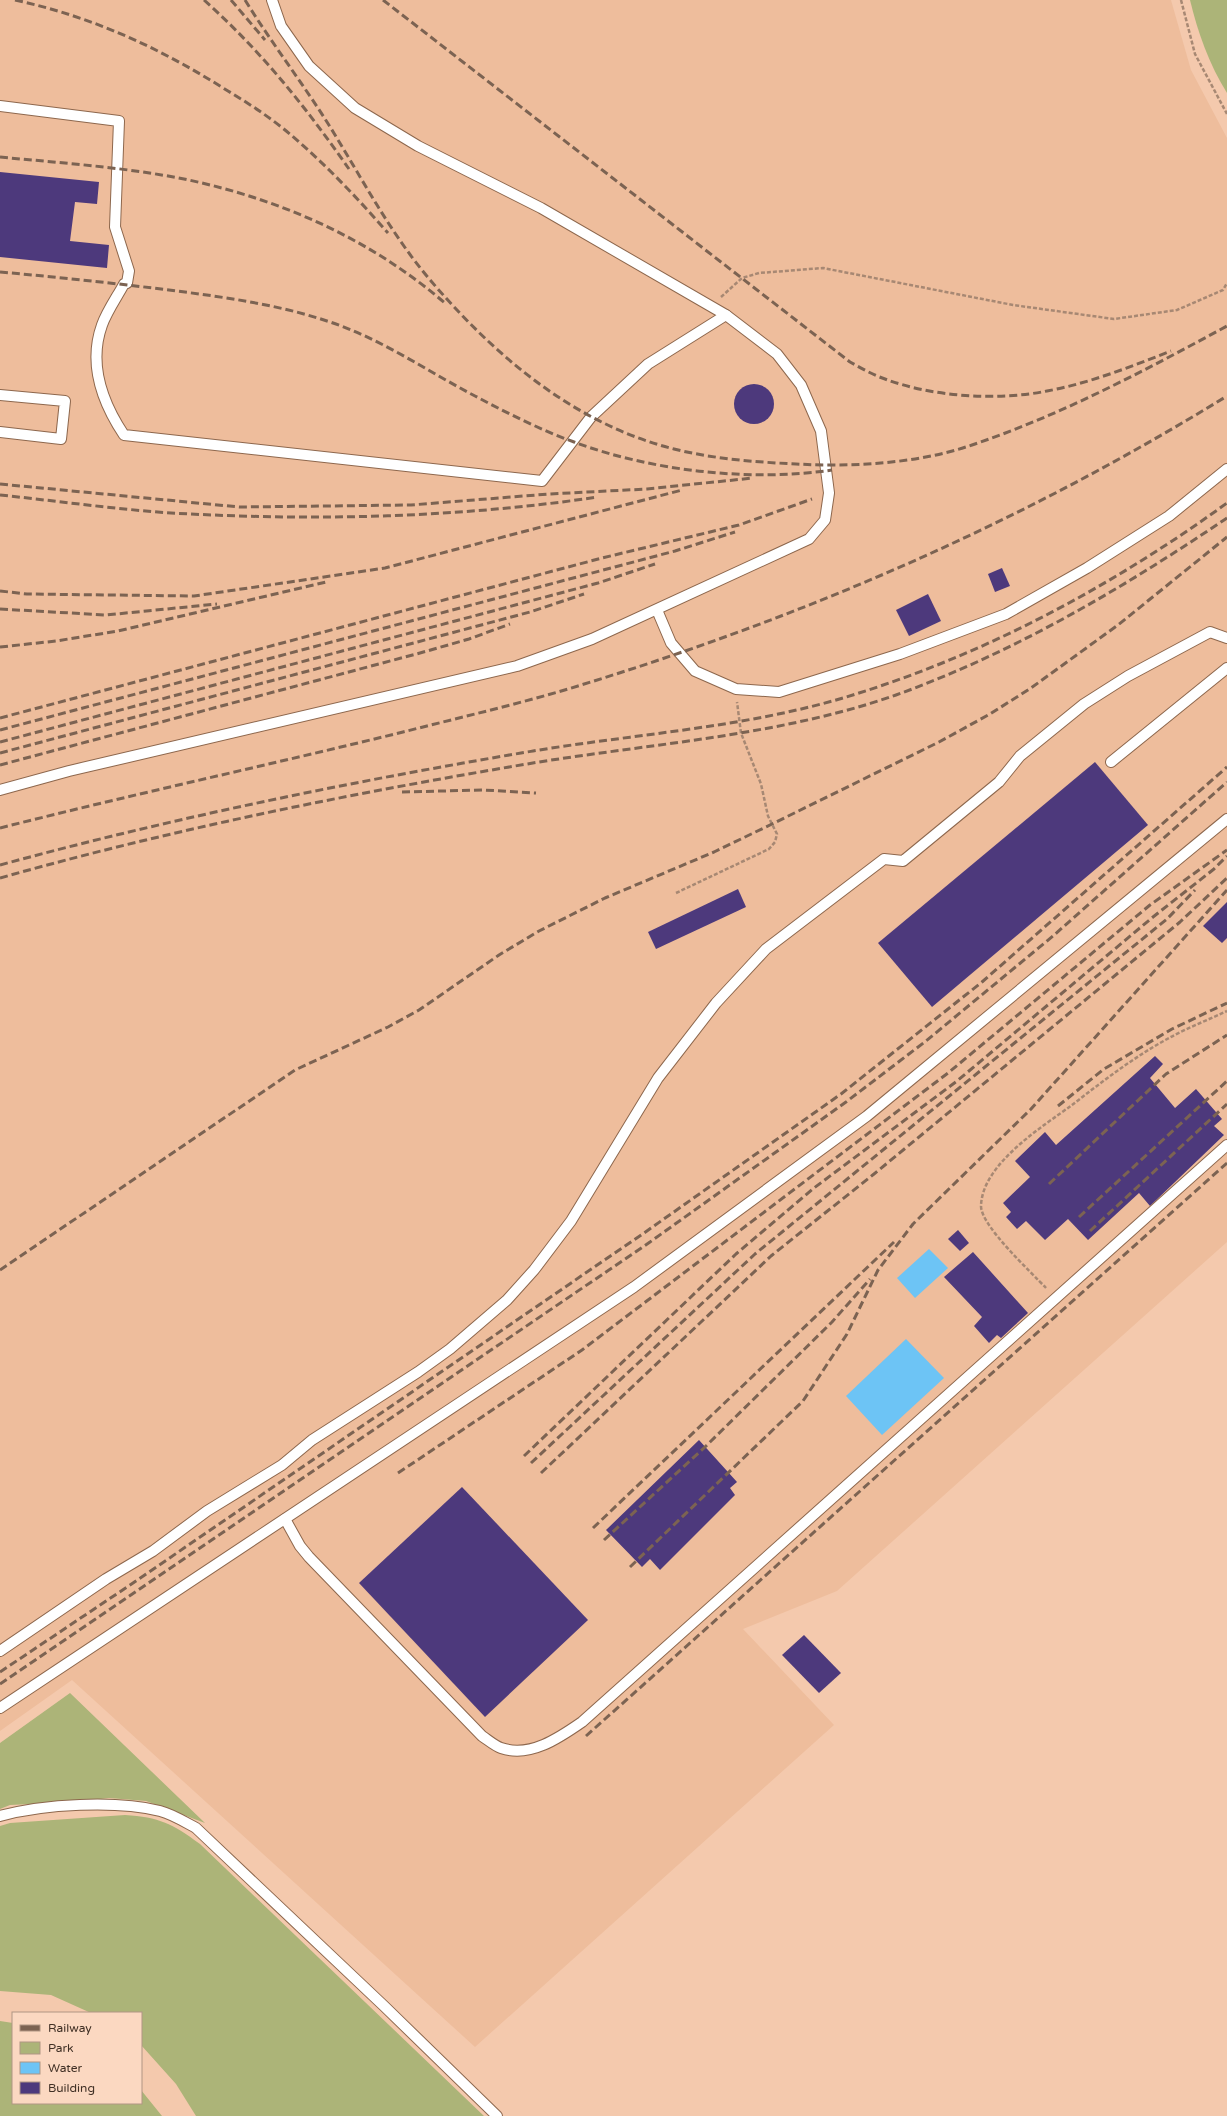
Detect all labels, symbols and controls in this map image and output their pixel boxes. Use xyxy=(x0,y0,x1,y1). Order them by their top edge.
legend xyxy=(12,2012,142,2104)
text: Railway xyxy=(48,2021,92,2035)
text: Park xyxy=(48,2041,74,2055)
text: Water xyxy=(48,2061,83,2075)
text: Building xyxy=(48,2081,95,2095)

